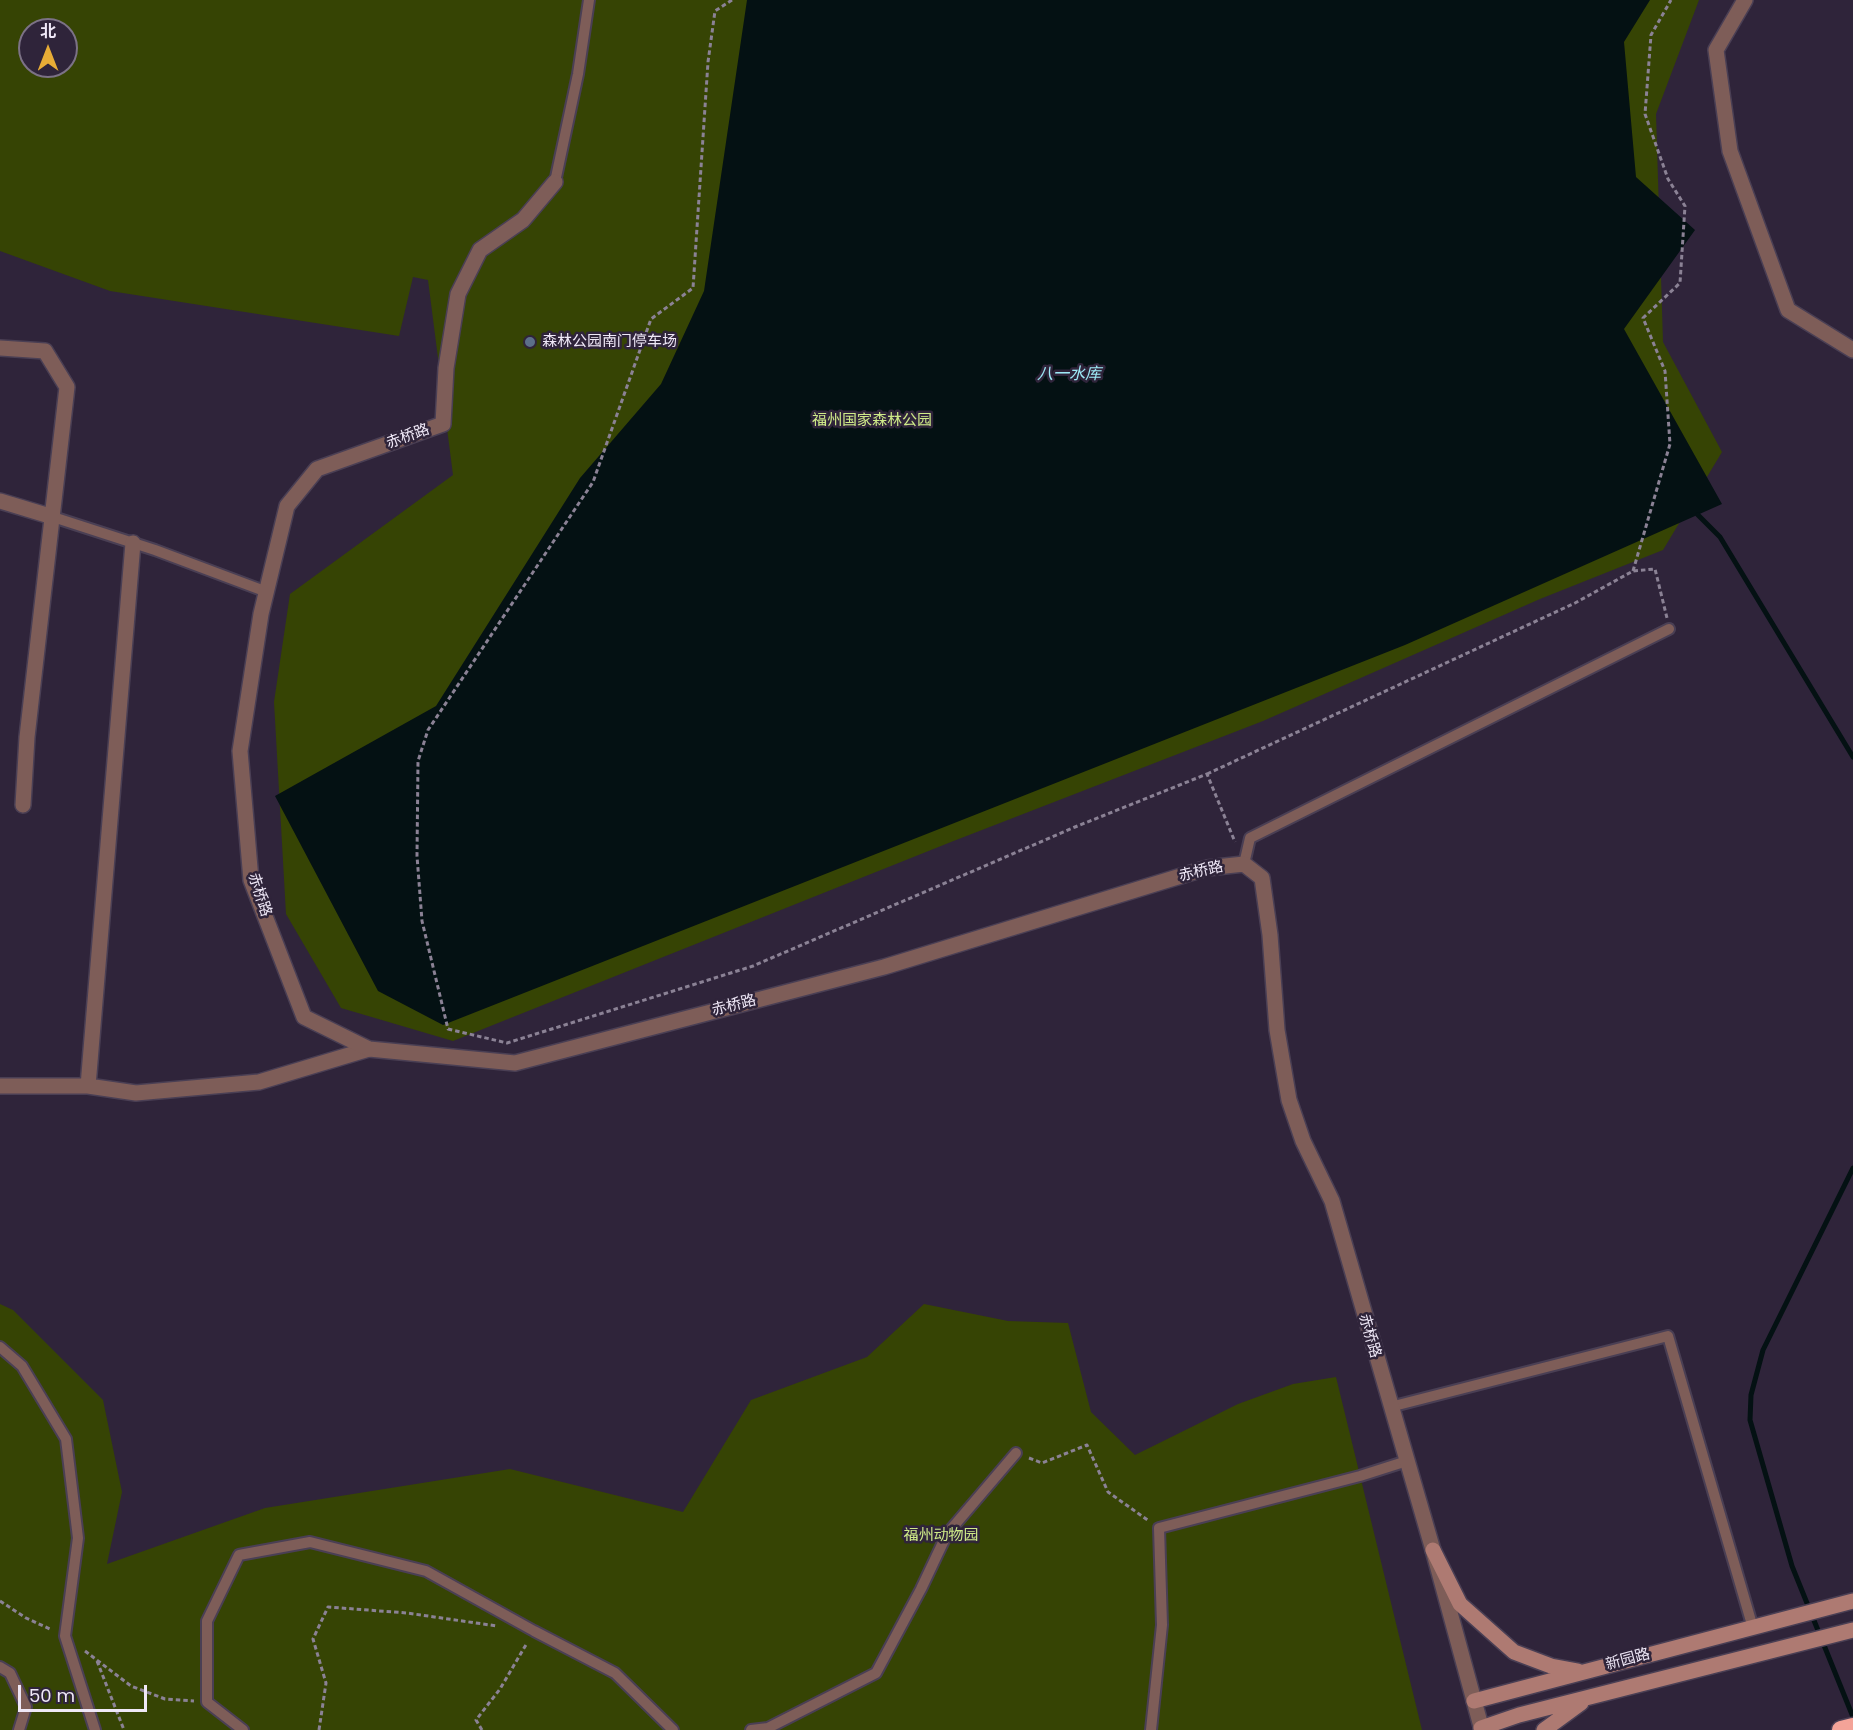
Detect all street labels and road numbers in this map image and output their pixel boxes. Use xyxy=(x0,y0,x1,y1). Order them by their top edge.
street label: 赤桥路 xyxy=(384,421,432,453)
street label: 赤桥路 xyxy=(1177,858,1225,886)
street label: 赤桥路 xyxy=(243,871,275,919)
street label: 赤桥路 xyxy=(710,992,758,1020)
street label: 赤桥路 xyxy=(1354,1312,1384,1360)
street label: 新园路 xyxy=(1604,1645,1652,1675)

